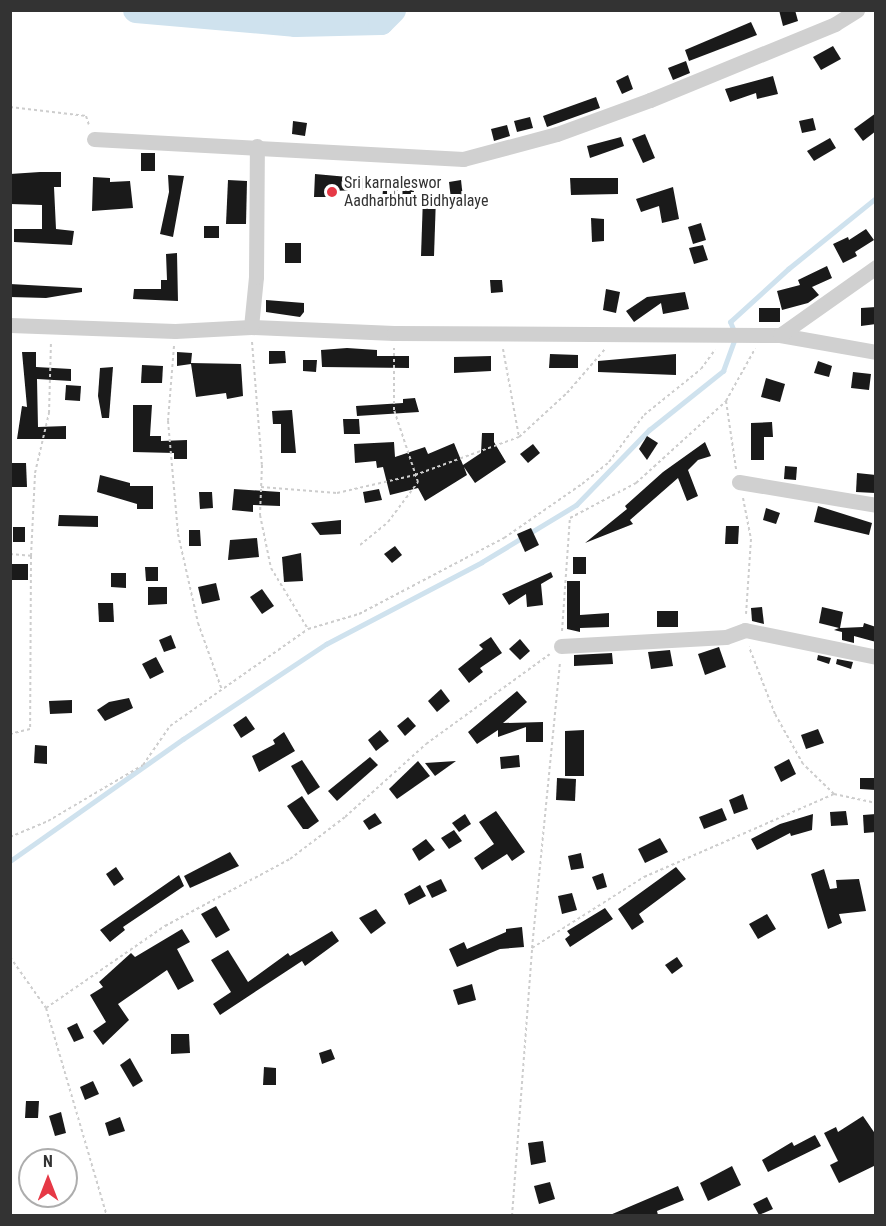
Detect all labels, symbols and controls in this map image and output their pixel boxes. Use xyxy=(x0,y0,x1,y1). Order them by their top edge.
place label: Sri karnaleswor Aadharbhut Bidhyalaye xyxy=(344,173,488,211)
marker: Sri karnaleswor Aadharbhut Bidhyalaye xyxy=(325,185,339,199)
north arrow xyxy=(18,1148,78,1208)
text: N xyxy=(43,1152,53,1171)

